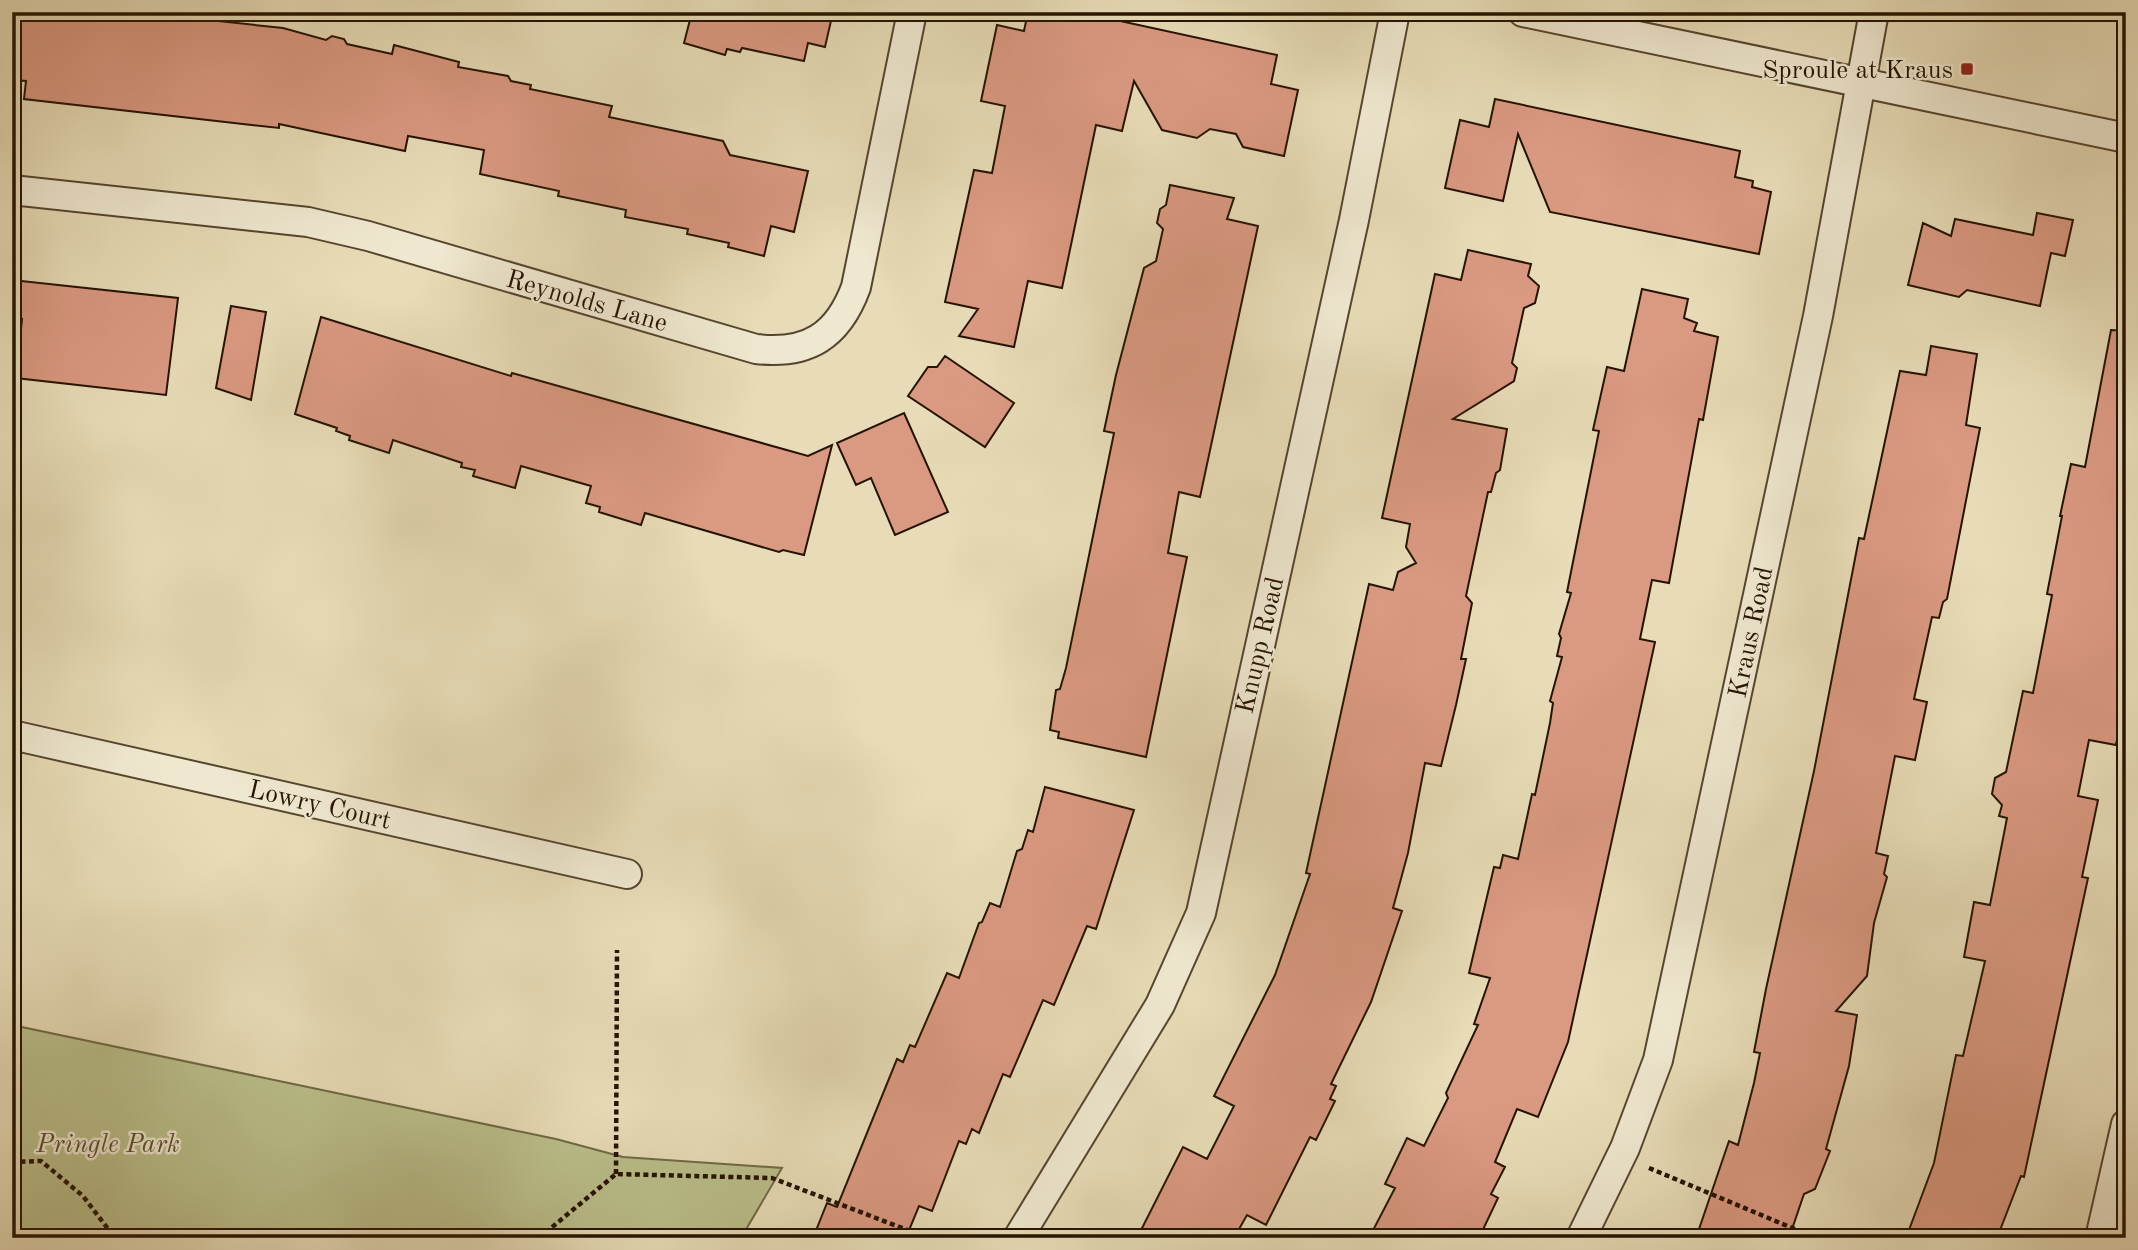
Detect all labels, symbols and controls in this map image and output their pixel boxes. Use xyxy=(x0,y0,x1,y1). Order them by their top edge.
place label: Sproule at Kraus xyxy=(1762,58,1953,84)
marker: Sproule at Kraus xyxy=(1959,61,1975,77)
street label: Reynolds Lane xyxy=(503,266,670,337)
street label: Kraus Road xyxy=(1725,564,1779,700)
street label: Knupp Road xyxy=(1233,574,1289,716)
street label: Lowry Court xyxy=(246,777,393,835)
park label: Pringle Park xyxy=(35,1132,180,1158)

